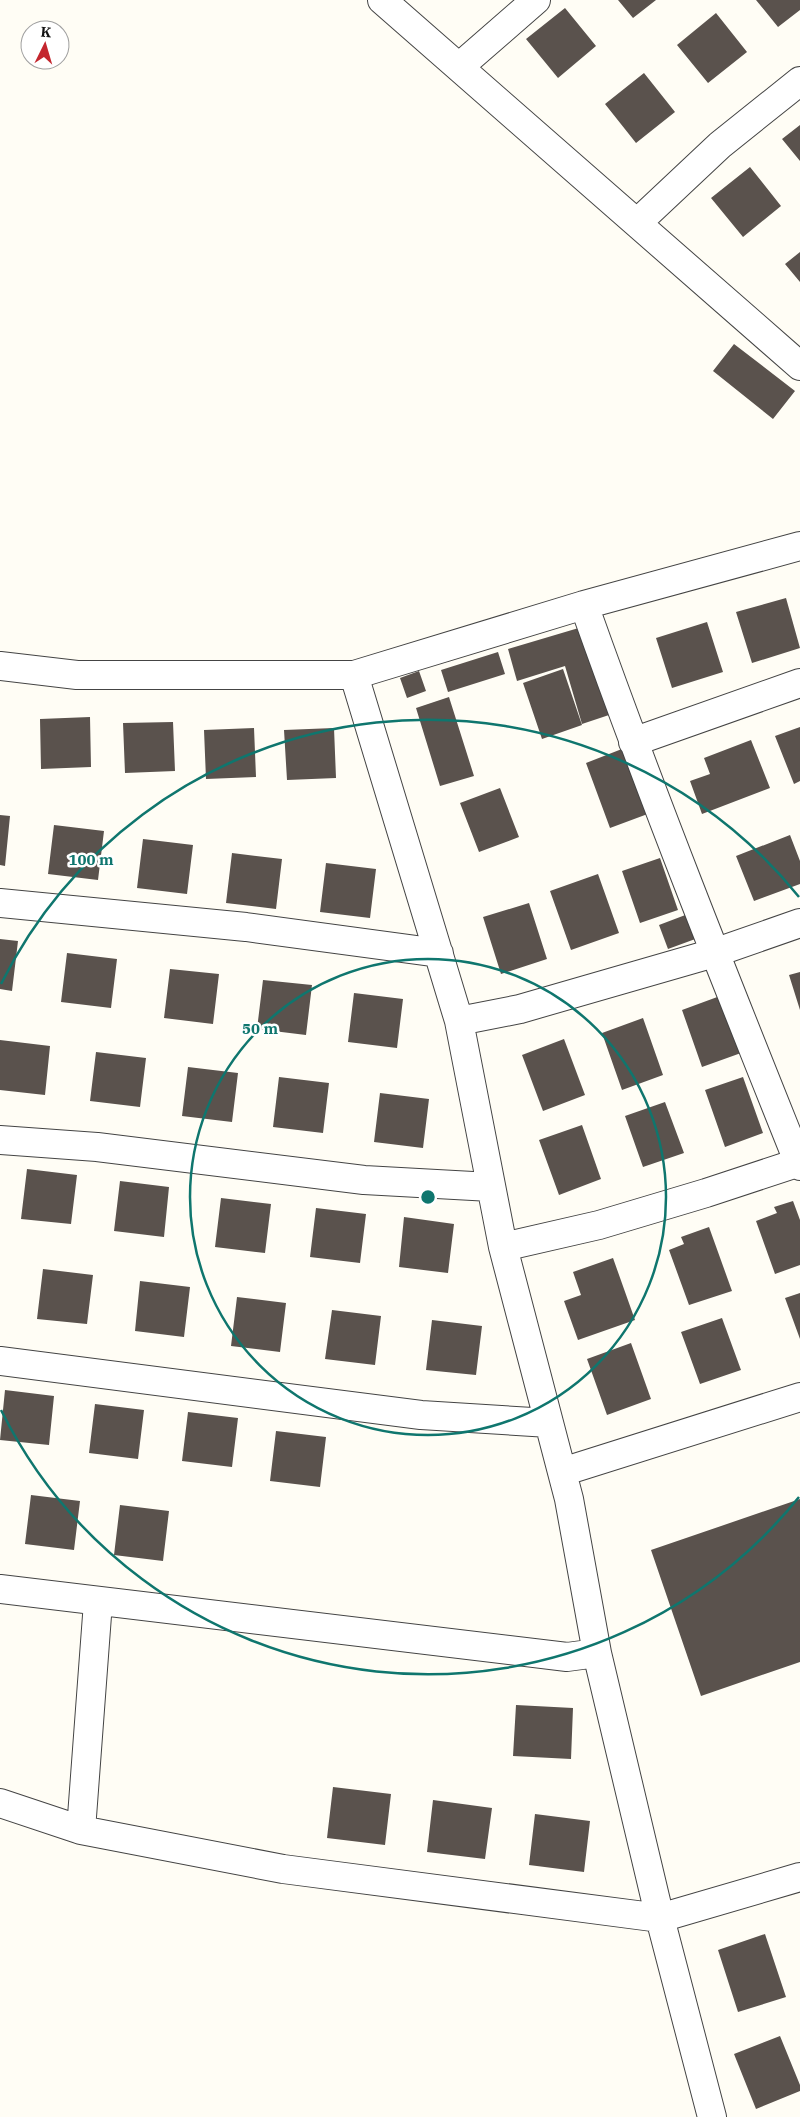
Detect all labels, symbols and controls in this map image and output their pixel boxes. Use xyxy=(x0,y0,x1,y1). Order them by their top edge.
north arrow xyxy=(20,20,70,70)
text: K xyxy=(40,23,53,42)
text: 100 m xyxy=(68,850,114,869)
text: 50 m xyxy=(242,1019,278,1038)
centre of rings xyxy=(419,1188,437,1206)

